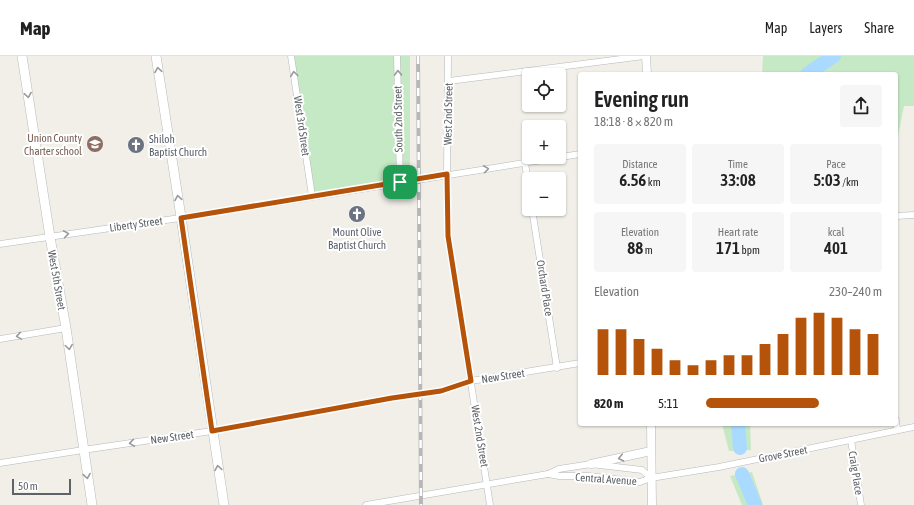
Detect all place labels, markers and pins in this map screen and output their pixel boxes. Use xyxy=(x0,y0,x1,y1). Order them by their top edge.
place label: Union County Charter school xyxy=(24,132,82,157)
place label: Shiloh Baptist Church xyxy=(149,133,207,158)
school or university icon: Union County Charter school xyxy=(85,134,105,154)
church icon: Shiloh Baptist Church xyxy=(126,135,146,155)
pin xyxy=(383,165,417,199)
church icon: Mount Olive Baptist Church xyxy=(347,204,367,224)
place label: Mount Olive Baptist Church xyxy=(328,226,386,251)

